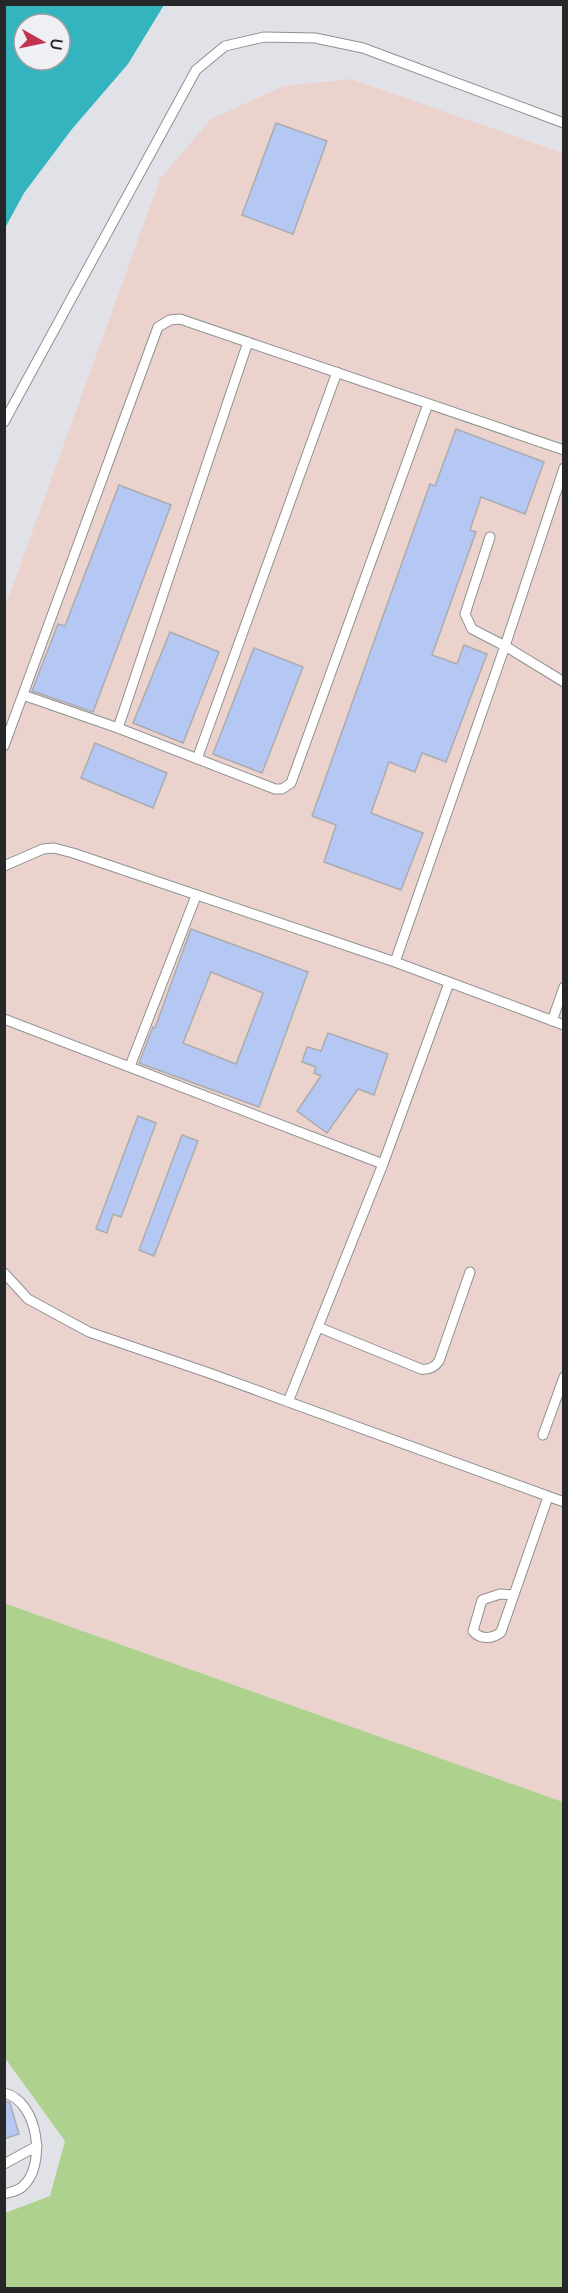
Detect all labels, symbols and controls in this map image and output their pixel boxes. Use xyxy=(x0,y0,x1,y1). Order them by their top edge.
north arrow xyxy=(12,12,72,72)
text: U xyxy=(45,37,69,52)

